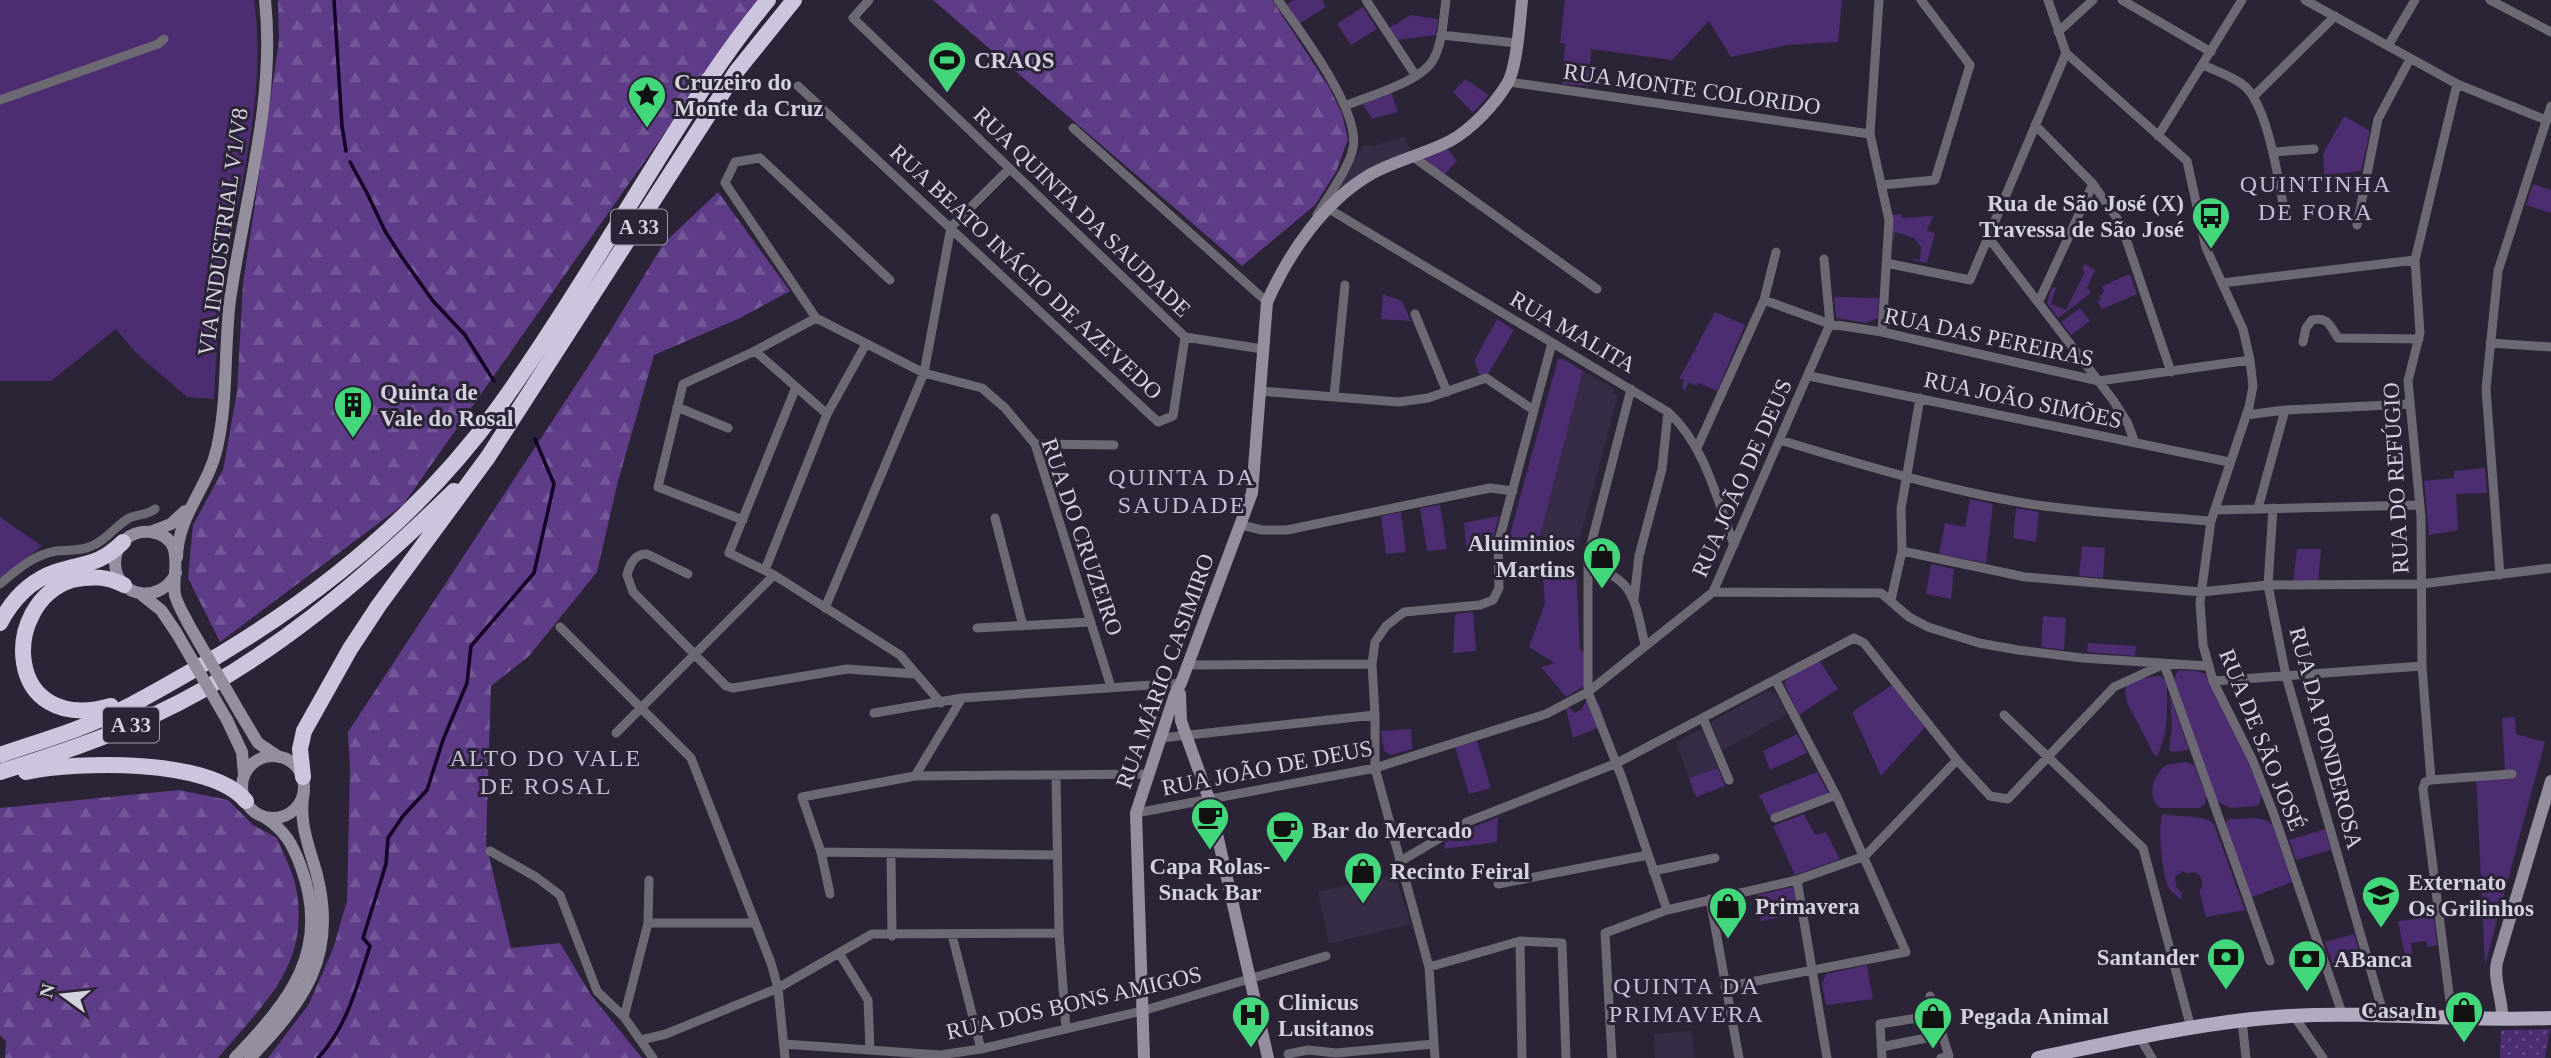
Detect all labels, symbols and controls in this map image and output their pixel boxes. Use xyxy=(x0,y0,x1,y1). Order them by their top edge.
sports icon: CRAQS xyxy=(926,39,968,94)
place label: CRAQS xyxy=(974,48,1055,73)
street label: RUA MONTE COLORIDO xyxy=(1562,59,1822,119)
place label: Cruzeiro do Monte da Cruz xyxy=(674,70,823,121)
place icon: Cruzeiro do Monte da Cruz xyxy=(626,74,668,129)
street label: RUA QUINTA DA SAUDADE xyxy=(969,102,1195,322)
street label: VIA INDUSTRIAL V1/V8 xyxy=(193,106,253,358)
street label: RUA BEATO INÁCIO DE AZEVEDO xyxy=(885,139,1167,405)
district label: QUINTINHA DE FORA xyxy=(2240,171,2392,225)
place label: Rua de São José (X) Travessa de São José xyxy=(1979,191,2184,242)
bus stop icon: Rua de São José (X) Travessa de São José xyxy=(2190,195,2232,250)
road number: A 33 xyxy=(611,210,667,244)
street label: RUA MALITA xyxy=(1506,286,1640,378)
street label: RUA DAS PEREIRAS xyxy=(1882,303,2096,371)
street label: RUA JOÃO SIMÕES xyxy=(1922,366,2125,433)
street label: RUA JOÃO DE DEUS xyxy=(1687,375,1797,581)
place label: Quinta de Vale do Rosal xyxy=(380,380,513,431)
street label: RUA DO REFÚGIO xyxy=(2378,382,2413,574)
building icon: Quinta de Vale do Rosal xyxy=(332,384,374,439)
street label: RUA DO CRUZEIRO xyxy=(1036,435,1128,639)
district label: QUINTA DA SAUDADE xyxy=(1108,464,1256,518)
place label: Aluiminios Martins xyxy=(1468,531,1575,582)
shop icon: Aluiminios Martins xyxy=(1581,535,1623,590)
street label: RUA MÁRIO CASIMIRO xyxy=(1111,550,1219,792)
street label: RUA DA PONDEROSA xyxy=(2284,624,2368,852)
street label: RUA DE SÃO JOSÉ xyxy=(2214,646,2310,834)
road number: A 33 xyxy=(103,708,159,742)
street label: RUA JOÃO DE DEUS xyxy=(1160,735,1374,801)
district label: ALTO DO VALE DE ROSAL xyxy=(450,745,642,799)
cafe icon: Capa Rolas- Snack Bar xyxy=(1189,796,1231,851)
cafe icon: Bar do Mercado xyxy=(1264,809,1306,864)
place label: Bar do Mercado xyxy=(1312,818,1472,843)
shop icon: Recinto Feiral xyxy=(1342,850,1384,905)
place label: Capa Rolas- Snack Bar xyxy=(1150,854,1270,905)
place label: Recinto Feiral xyxy=(1390,859,1530,884)
place label: Externato Os Grilinhos xyxy=(2408,870,2534,921)
school or university icon: Externato Os Grilinhos xyxy=(2360,874,2402,929)
shop icon: Primavera xyxy=(1707,885,1749,940)
place label: Primavera xyxy=(1755,894,1860,919)
bank icon: Santander xyxy=(2205,936,2247,991)
bank icon: ABanca xyxy=(2286,938,2328,993)
place label: Santander xyxy=(2097,945,2199,970)
place label: ABanca xyxy=(2334,947,2412,972)
north arrow xyxy=(28,960,98,1030)
street label: RUA DOS BONS AMIGOS xyxy=(944,961,1204,1045)
district label: QUINTA DA PRIMAVERA xyxy=(1609,973,1765,1027)
text: N xyxy=(35,981,59,1000)
shop icon: Casa In xyxy=(2443,989,2485,1044)
place label: Clinicus Lusitanos xyxy=(1278,990,1374,1041)
hospital icon: Clinicus Lusitanos xyxy=(1230,994,1272,1049)
shop icon: Pegada Animal xyxy=(1912,995,1954,1050)
place label: Casa In xyxy=(2361,998,2437,1023)
place label: Pegada Animal xyxy=(1960,1004,2109,1029)

